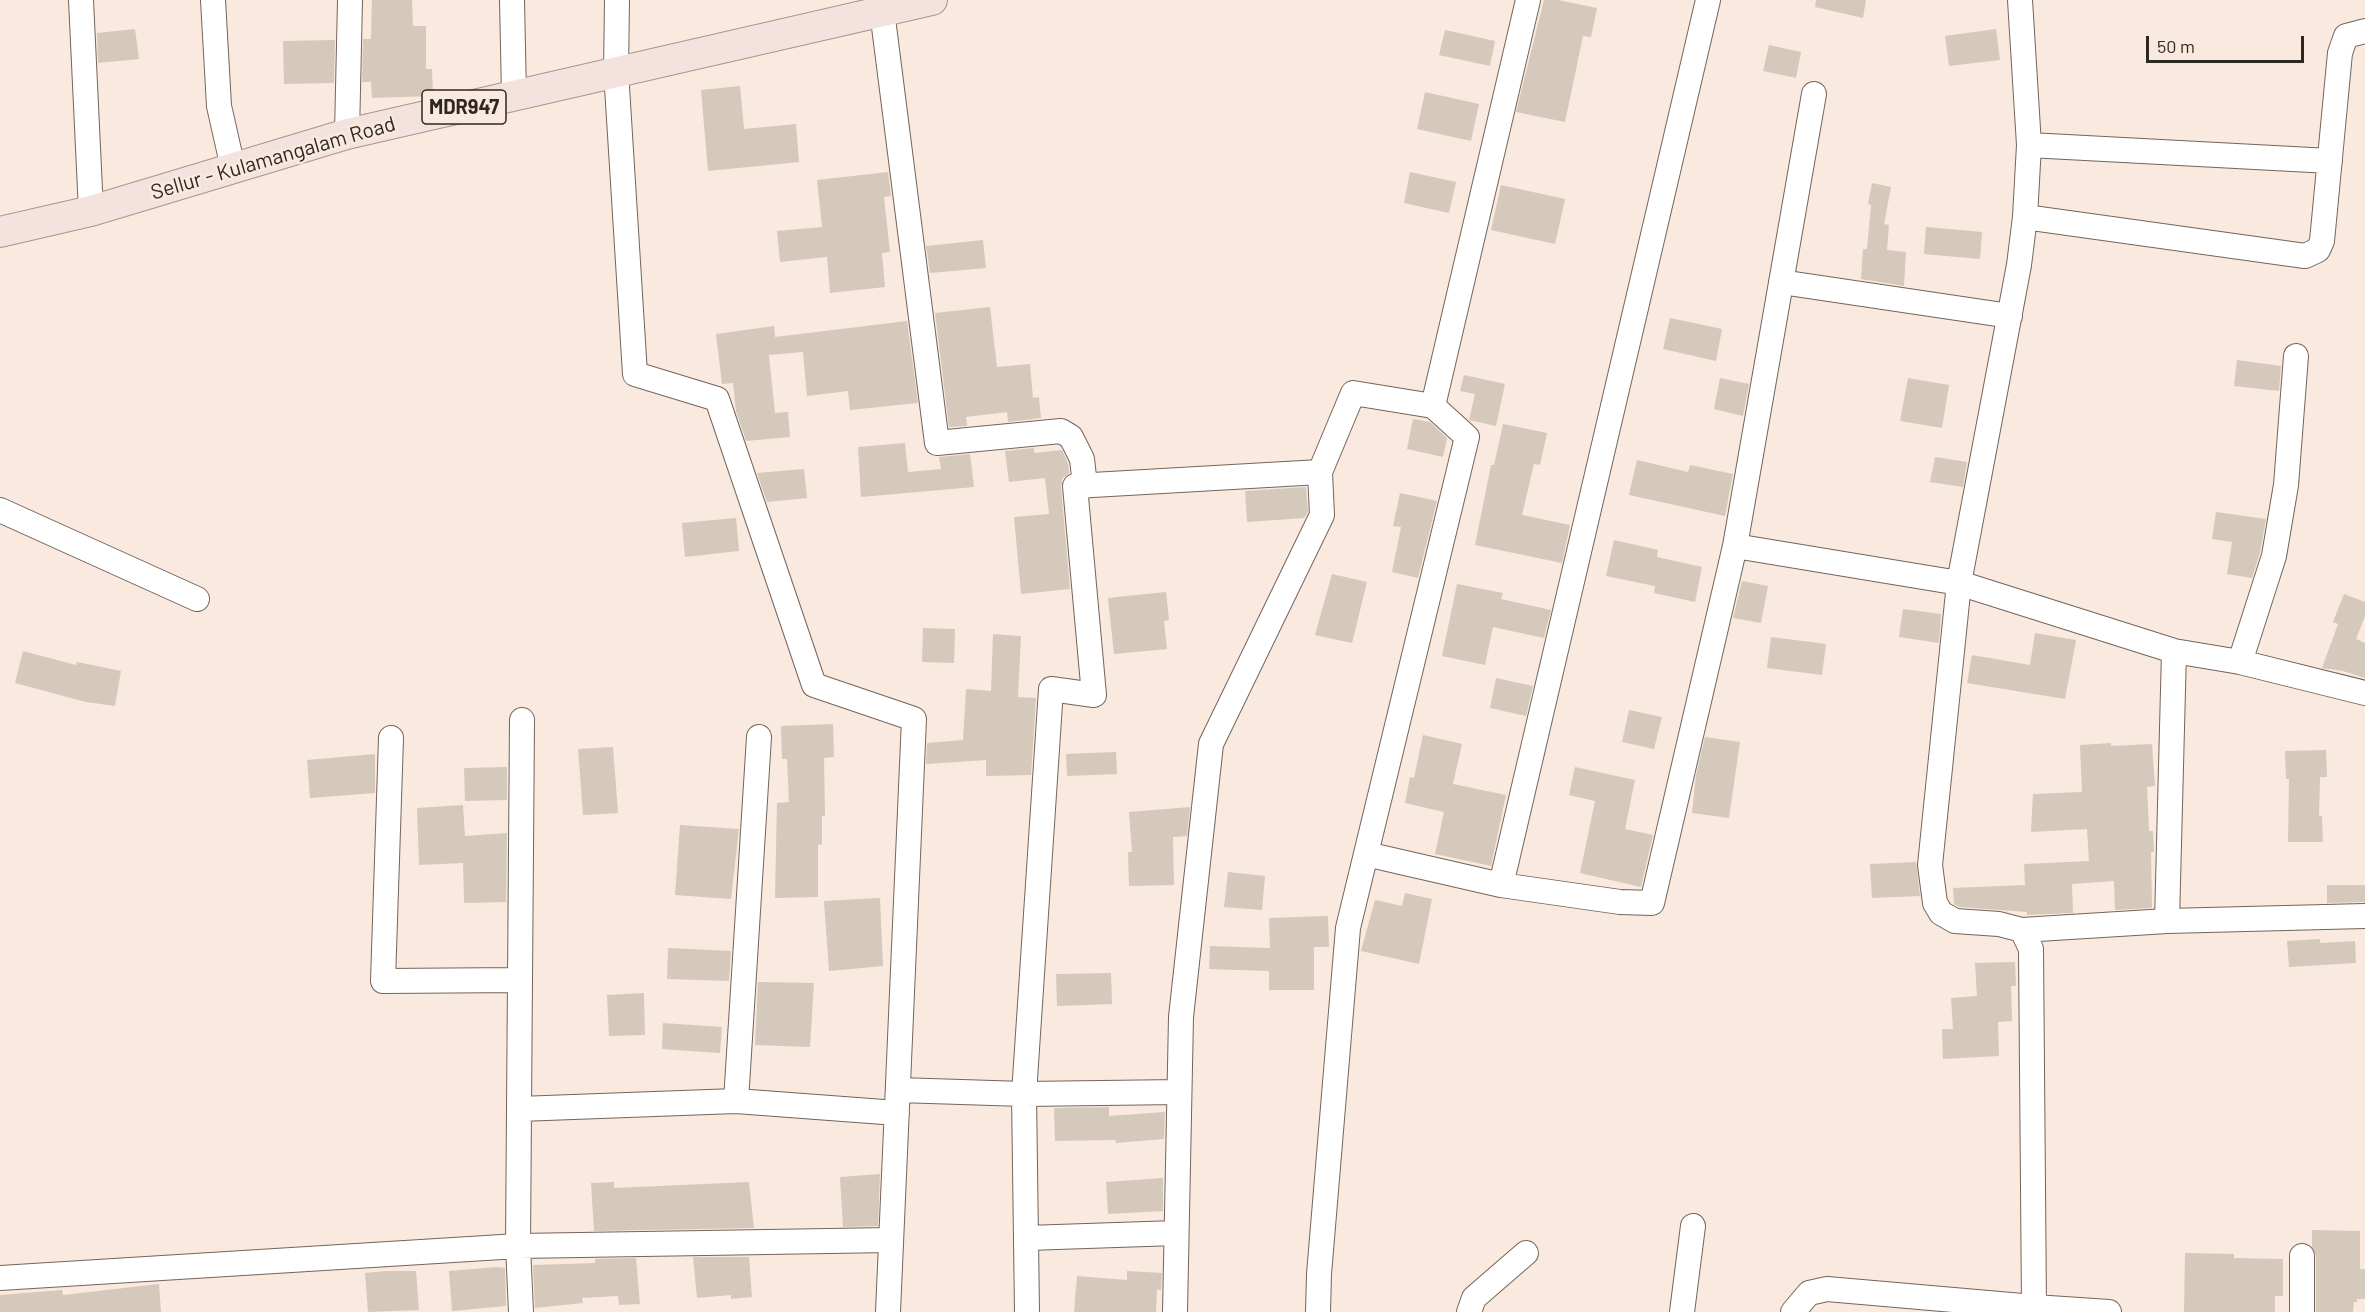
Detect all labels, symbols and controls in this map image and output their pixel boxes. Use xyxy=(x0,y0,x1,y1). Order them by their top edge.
scale bar xyxy=(2149,24,2306,62)
text: 50 m xyxy=(2157,35,2195,57)
road number: MDR947 xyxy=(422,90,506,124)
street label: Sellur - Kulamangalam Road xyxy=(148,111,398,205)

